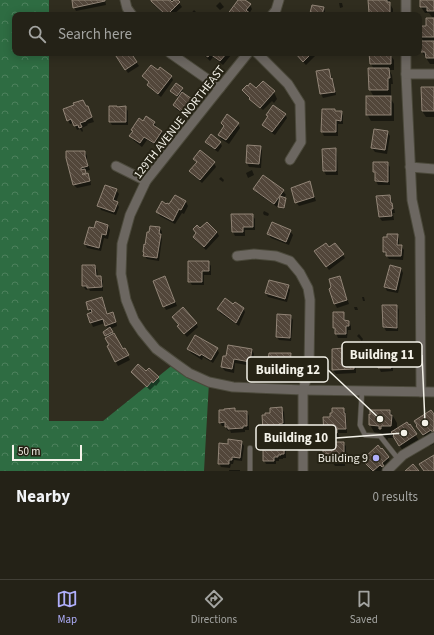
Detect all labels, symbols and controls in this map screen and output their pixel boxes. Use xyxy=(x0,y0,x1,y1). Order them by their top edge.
search box xyxy=(12,12,422,56)
icon: search xyxy=(26,23,48,45)
text: Search here xyxy=(58,24,132,45)
street label: 129TH AVENUE NORTHEAST xyxy=(130,62,229,183)
callout: Building 11 xyxy=(342,342,422,367)
text: Building 11 xyxy=(350,346,414,364)
callout: Building 12 xyxy=(247,357,328,382)
text: Building 12 xyxy=(256,361,320,379)
callout: Building 10 xyxy=(256,425,336,450)
text: Building 10 xyxy=(264,429,328,447)
scale bar xyxy=(12,443,82,462)
text: 50 m xyxy=(18,444,40,459)
place label: Building 9 xyxy=(318,450,368,467)
marker: Building 9 xyxy=(371,453,381,463)
text: Nearby xyxy=(16,485,70,509)
text: 0 results xyxy=(373,488,418,506)
tab: Map xyxy=(56,588,78,627)
tab: Directions xyxy=(191,588,237,627)
tab: Saved xyxy=(350,588,378,627)

